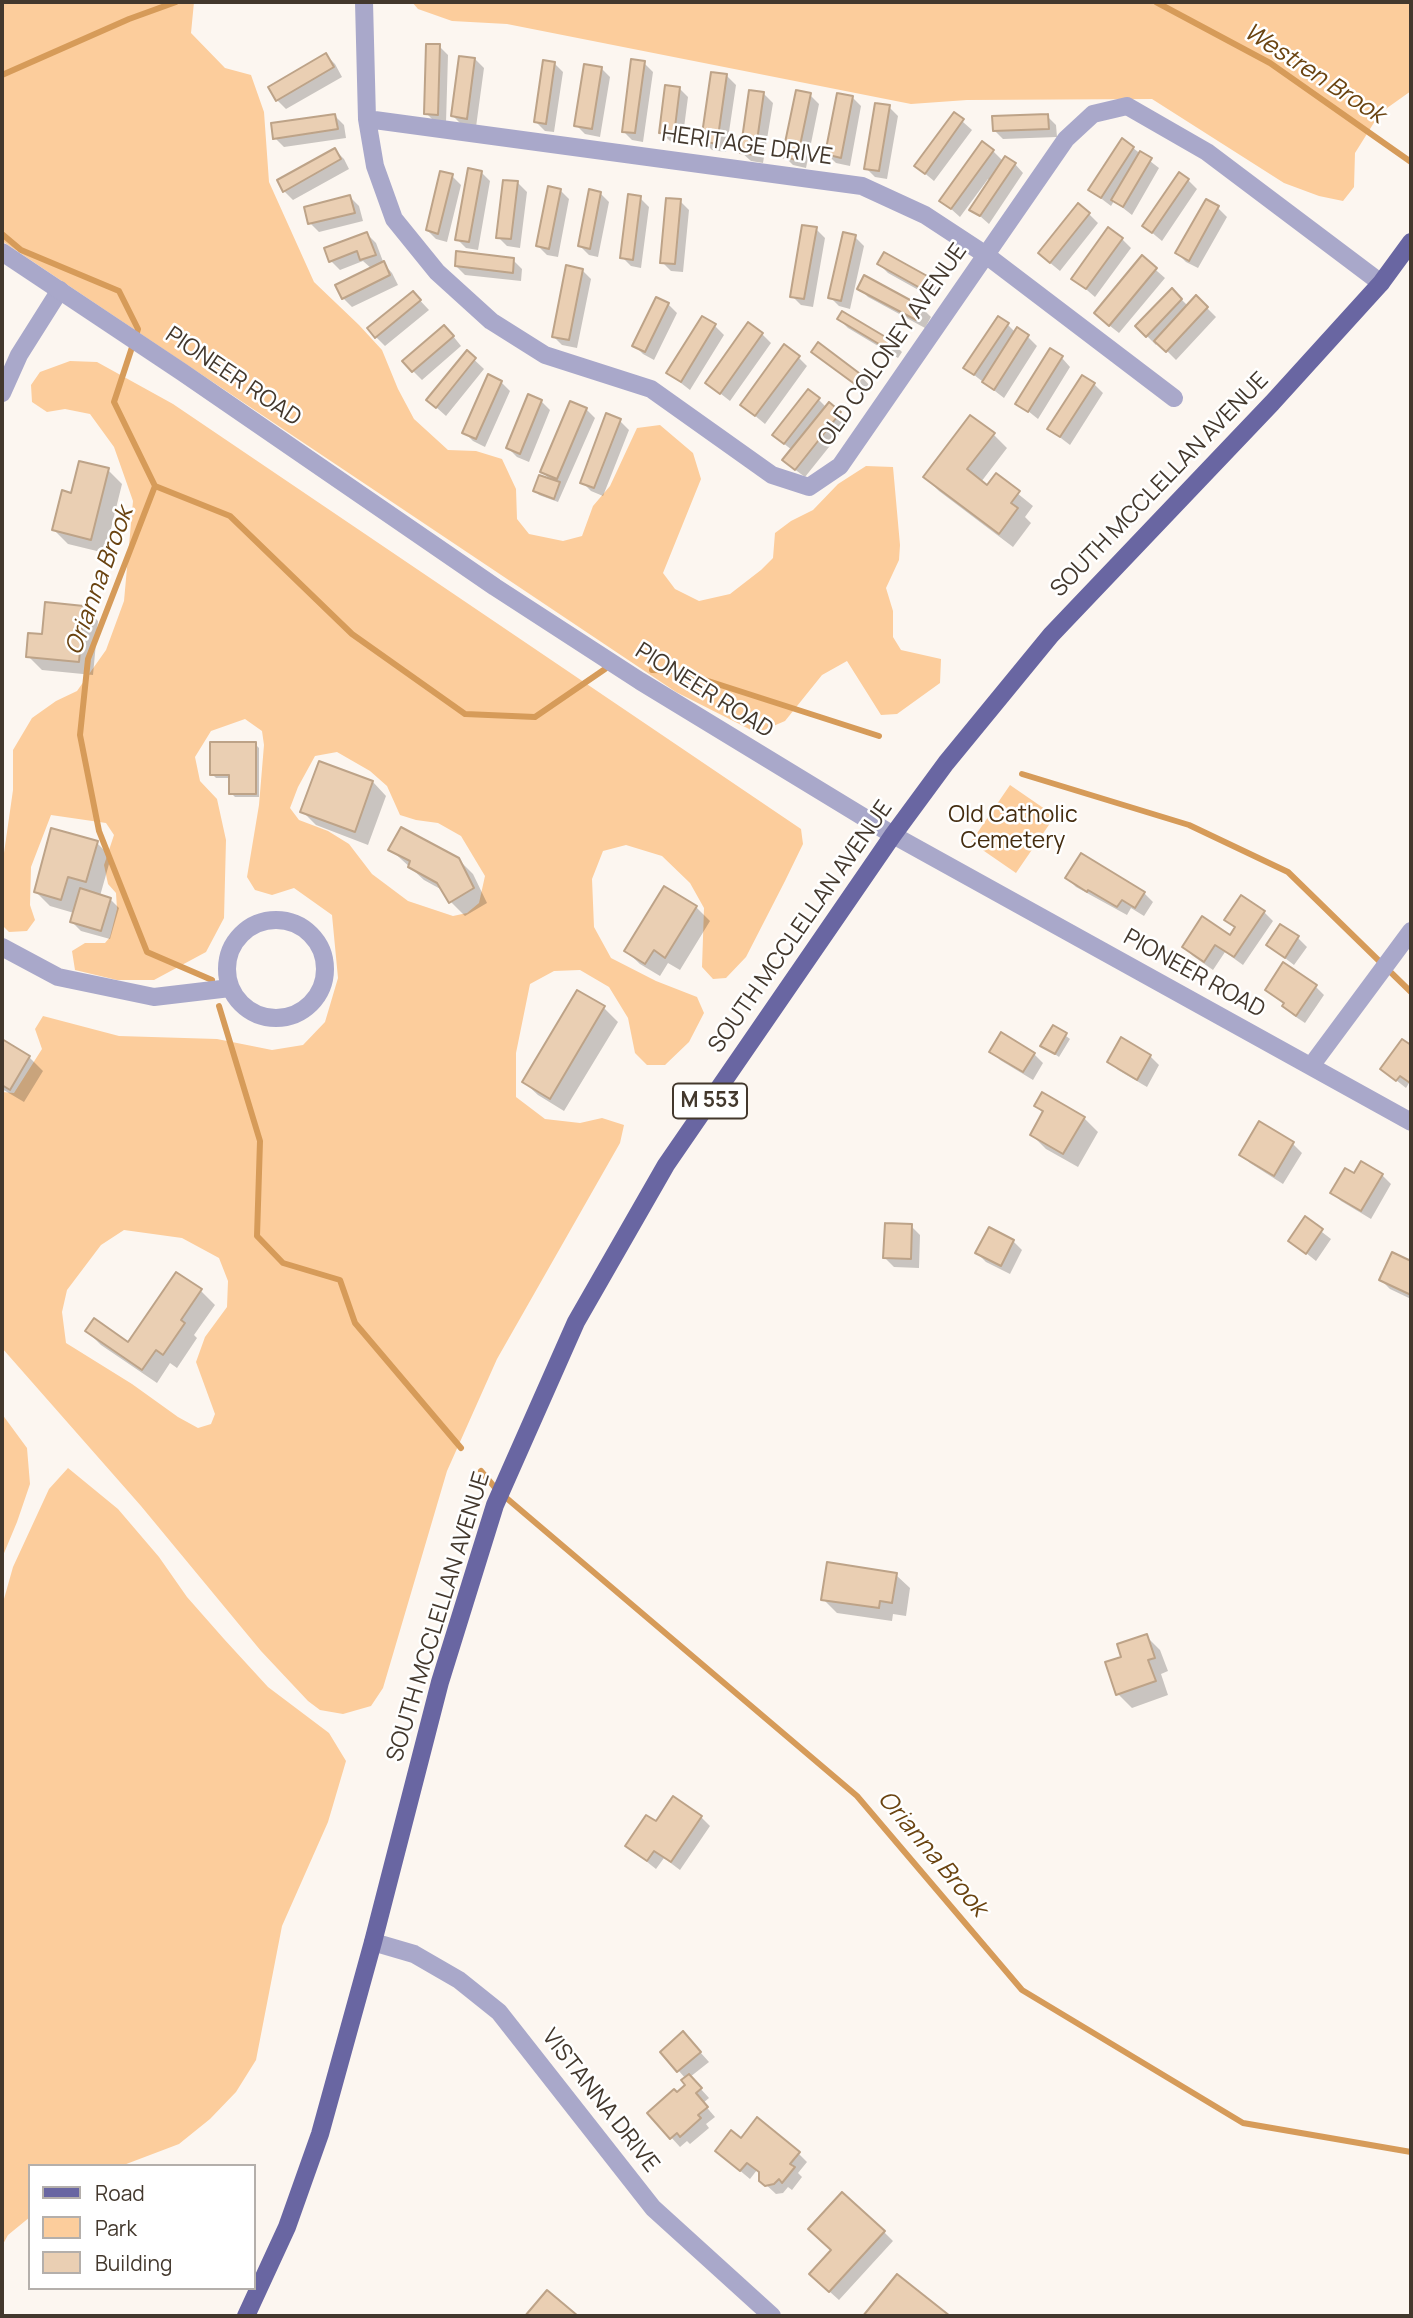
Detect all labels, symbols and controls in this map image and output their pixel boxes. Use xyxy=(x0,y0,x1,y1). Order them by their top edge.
water label: Westren Brook xyxy=(1238,18,1390,130)
street label: HERITAGE DRIVE xyxy=(660,120,834,172)
street label: OLD COLONEY AVENUE xyxy=(813,239,973,451)
street label: PIONEER ROAD xyxy=(160,321,306,433)
street label: SOUTH MCCLELLAN AVENUE xyxy=(1045,367,1275,603)
water label: Orianna Brook xyxy=(60,503,140,659)
street label: PIONEER ROAD xyxy=(630,638,778,744)
street label: SOUTH MCCLELLAN AVENUE xyxy=(703,796,899,1058)
park label: Old Catholic Cemetery xyxy=(948,802,1078,856)
street label: PIONEER ROAD xyxy=(1118,924,1270,1024)
road number: M 553 xyxy=(673,1084,747,1118)
street label: SOUTH MCCLELLAN AVENUE xyxy=(382,1469,496,1765)
water label: Orianna Brook xyxy=(871,1785,993,1923)
street label: VISTANNA DRIVE xyxy=(535,2024,665,2178)
legend xyxy=(28,2164,256,2290)
text: Road xyxy=(95,2179,145,2207)
text: Park xyxy=(95,2214,137,2242)
text: Building xyxy=(95,2249,172,2277)

